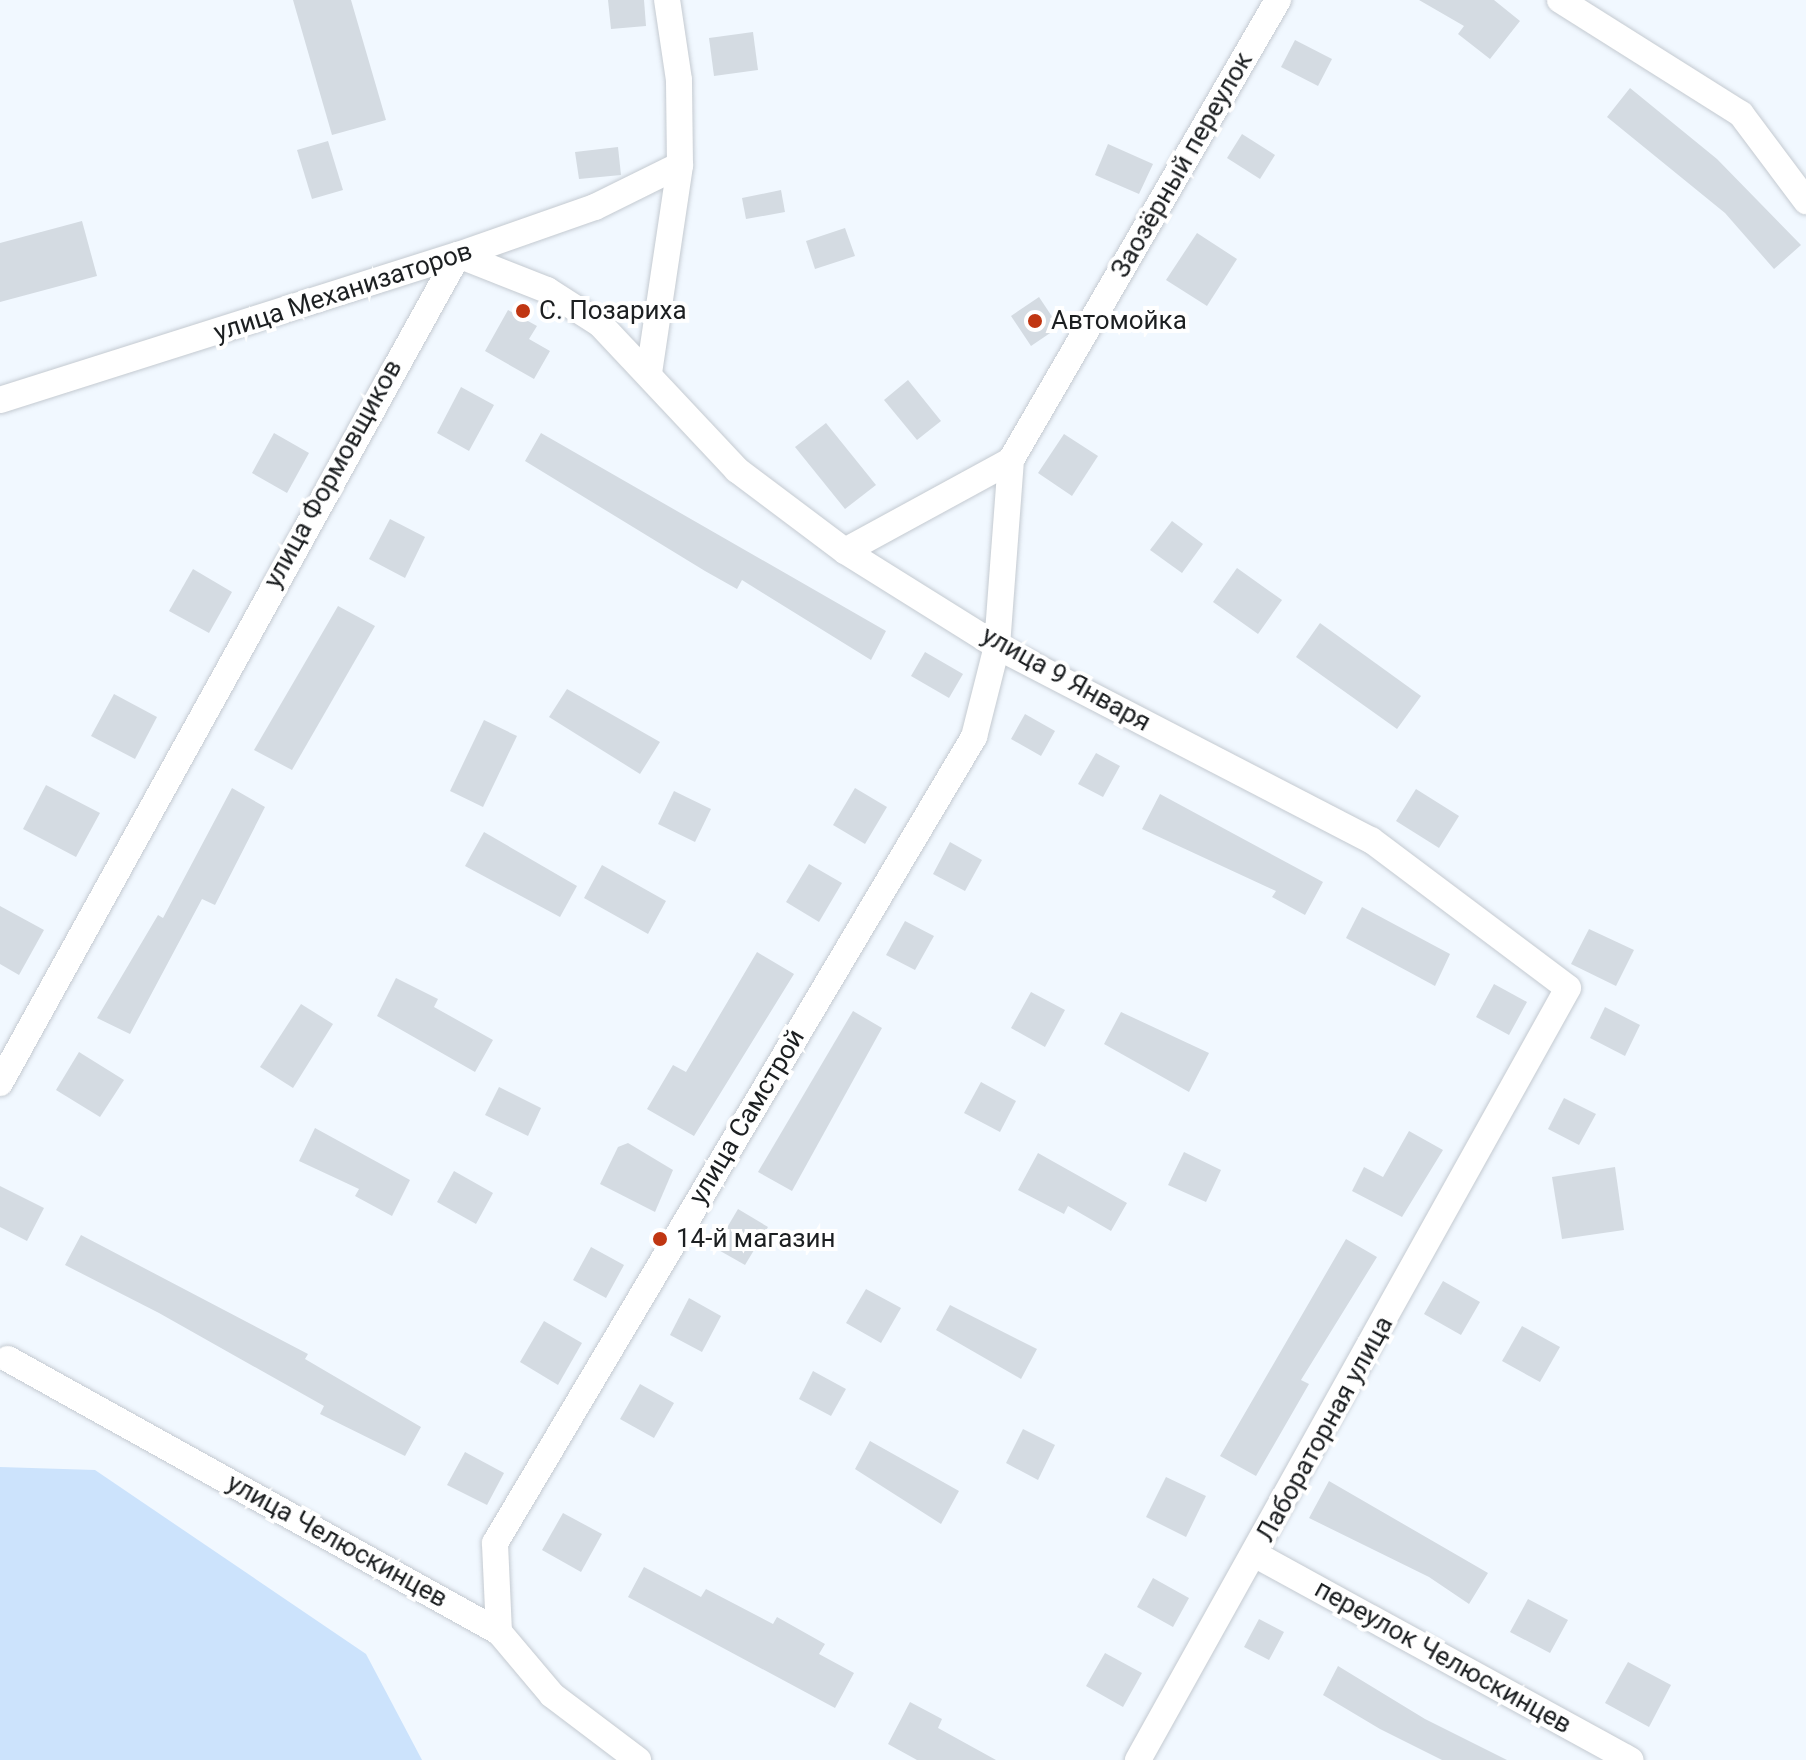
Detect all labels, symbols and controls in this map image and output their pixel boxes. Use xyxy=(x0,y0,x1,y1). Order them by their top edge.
street label: Заозёрный переулок xyxy=(1105,47,1259,283)
street label: улица Механизаторов xyxy=(210,236,476,348)
place label: С. Позариха xyxy=(539,295,687,327)
marker: С. Позариха xyxy=(514,302,532,320)
place label: Автомойка xyxy=(1051,305,1187,337)
marker: Автомойка xyxy=(1026,312,1044,330)
street label: улица Формовщиков xyxy=(257,354,409,594)
street label: улица 9 Января xyxy=(976,620,1156,738)
street label: улица Самстрой xyxy=(682,1024,812,1210)
place label: 14-й магазин xyxy=(676,1223,836,1255)
marker: 14-й магазин xyxy=(651,1230,669,1248)
street label: Лабораторная улица xyxy=(1250,1311,1400,1547)
street label: улица Челюскинцев xyxy=(221,1467,453,1615)
street label: переулок Челюскинцев xyxy=(1309,1573,1577,1741)

